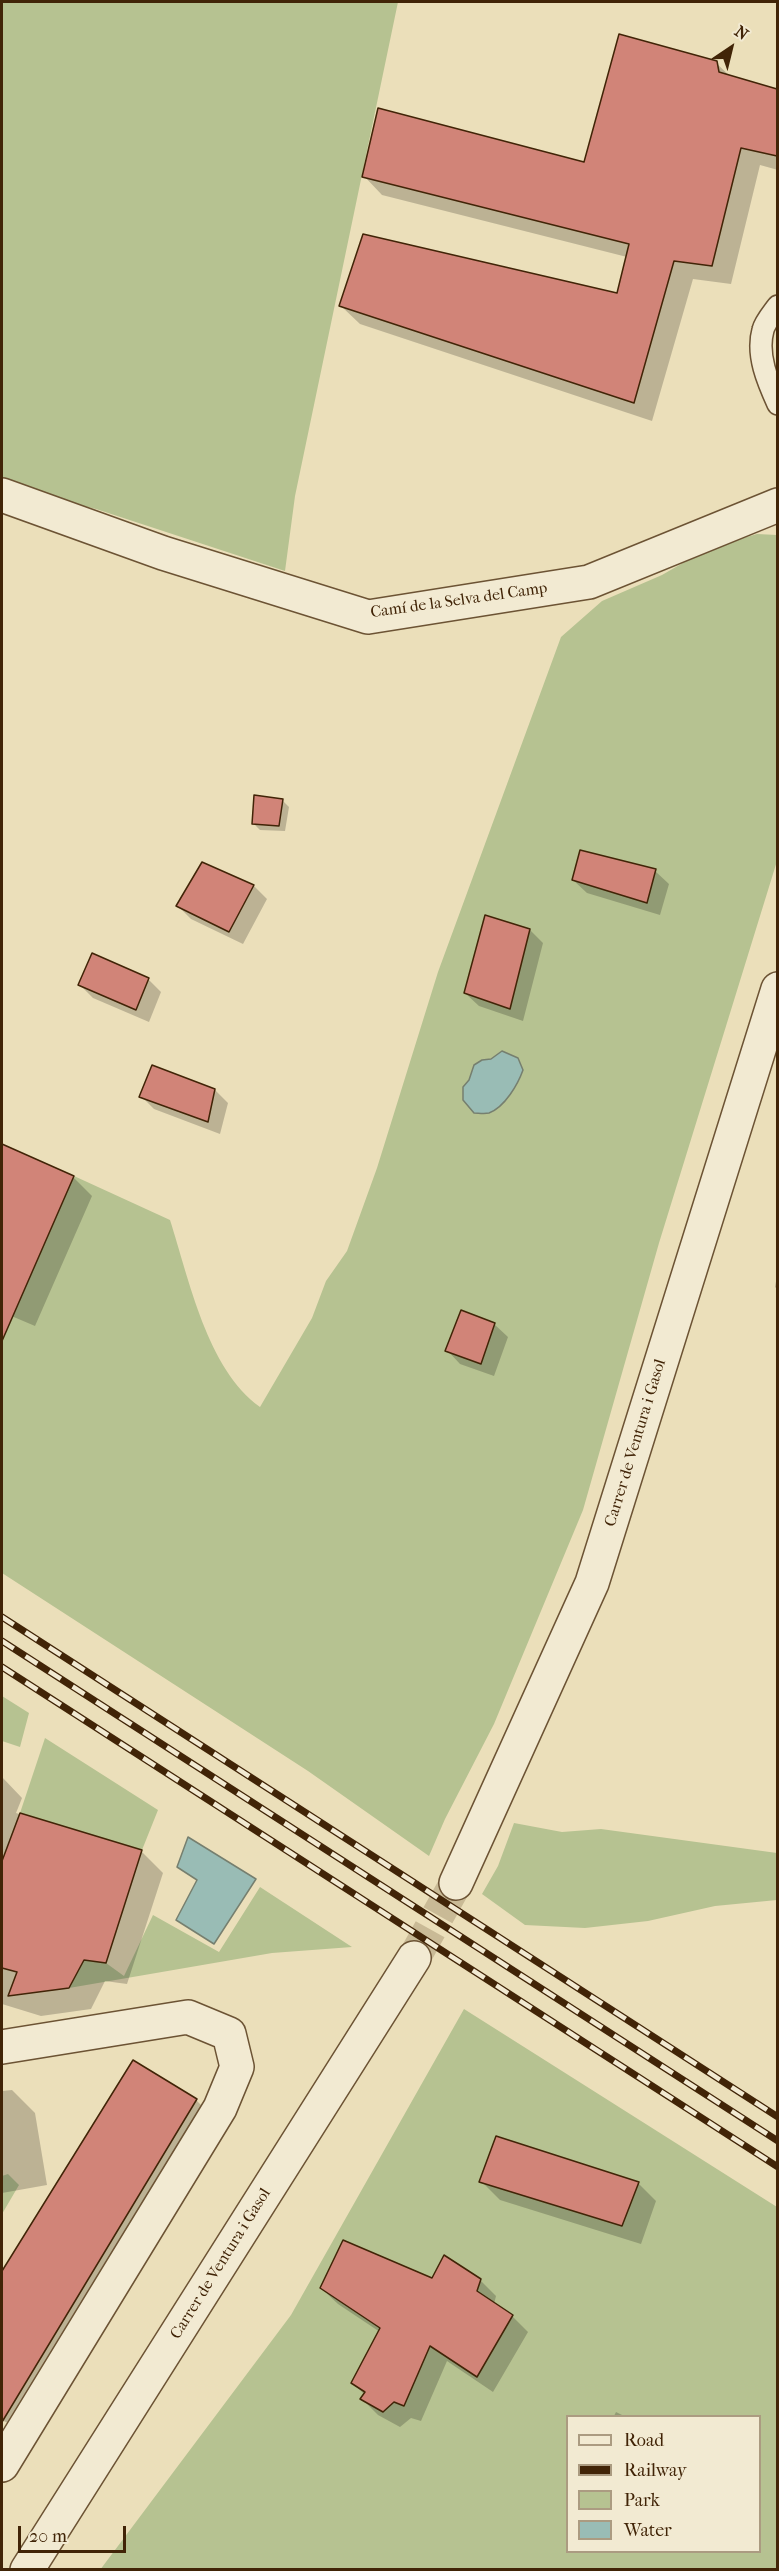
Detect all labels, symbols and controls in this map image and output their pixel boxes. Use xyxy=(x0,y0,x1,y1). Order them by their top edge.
north arrow xyxy=(701,18,761,78)
text: N xyxy=(731,22,752,44)
street label: Camí de la Selva del Camp xyxy=(369,579,549,623)
street label: Carrer de Ventura i Gasol xyxy=(601,1357,671,1529)
street label: Carrer de Ventura i Gasol xyxy=(167,2185,275,2343)
legend xyxy=(566,2415,761,2553)
text: Road xyxy=(624,2430,664,2451)
text: Railway xyxy=(624,2460,687,2481)
text: Park xyxy=(624,2490,660,2511)
scale bar xyxy=(21,2514,129,2552)
text: Water xyxy=(624,2520,672,2541)
text: 20 m xyxy=(29,2526,67,2547)

